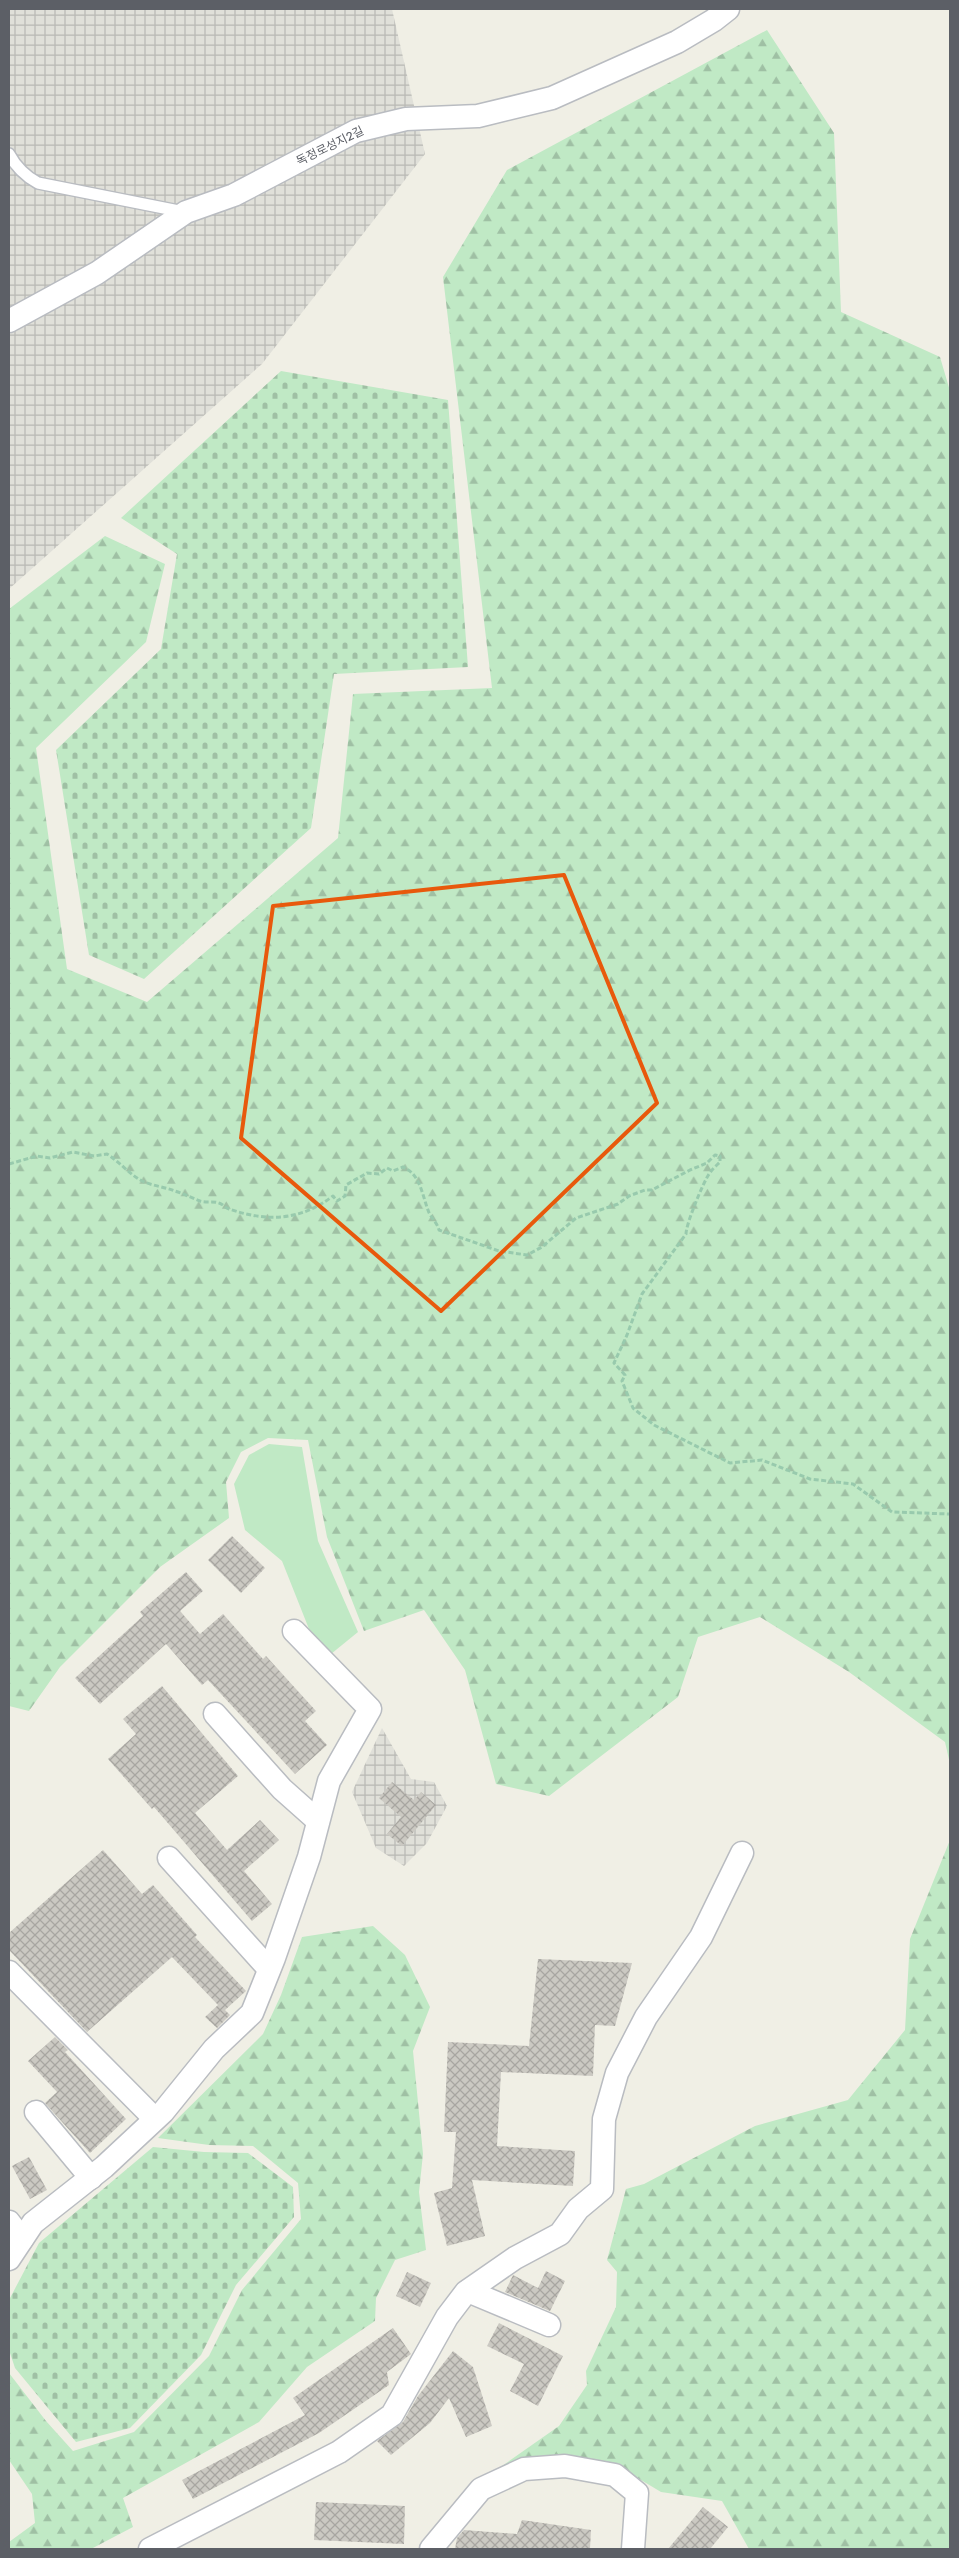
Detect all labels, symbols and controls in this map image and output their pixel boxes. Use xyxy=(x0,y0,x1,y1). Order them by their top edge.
street label: 독정로성지2길 xyxy=(294,124,366,168)

